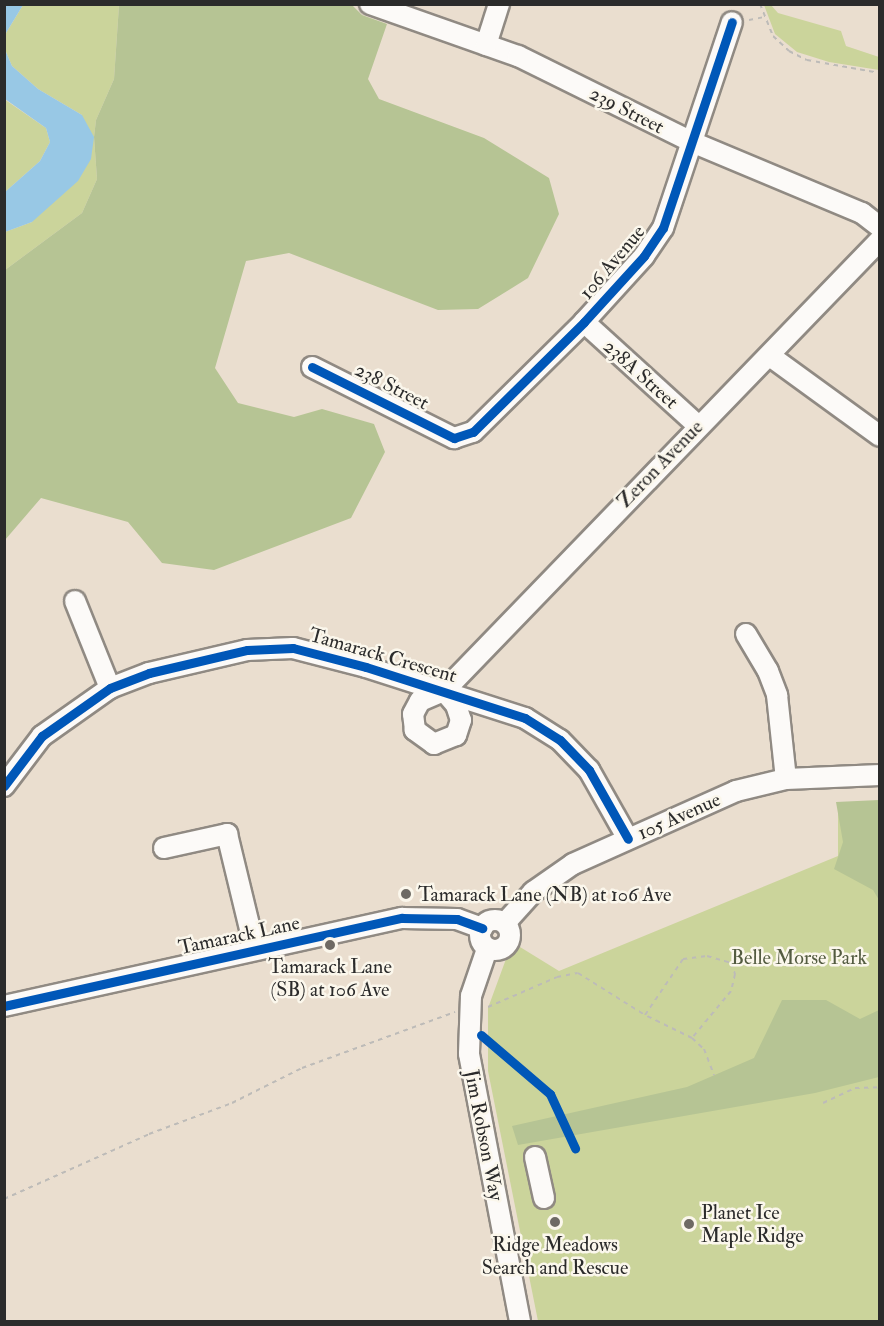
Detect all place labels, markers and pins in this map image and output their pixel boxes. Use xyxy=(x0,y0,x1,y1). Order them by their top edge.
place label: Tamarack Lane (NB) at 106 Ave xyxy=(418,882,671,906)
marker: Tamarack Lane (NB) at 106 Ave xyxy=(399,887,413,901)
marker: Tamarack Lane (SB) at 106 Ave xyxy=(323,938,337,952)
place label: Tamarack Lane (SB) at 106 Ave xyxy=(268,954,392,1001)
place label: Planet Ice Maple Ridge xyxy=(701,1200,804,1247)
marker: Ridge Meadows Search and Rescue xyxy=(548,1215,562,1229)
marker: Planet Ice Maple Ridge xyxy=(682,1217,696,1231)
place label: Ridge Meadows Search and Rescue xyxy=(482,1232,628,1279)

